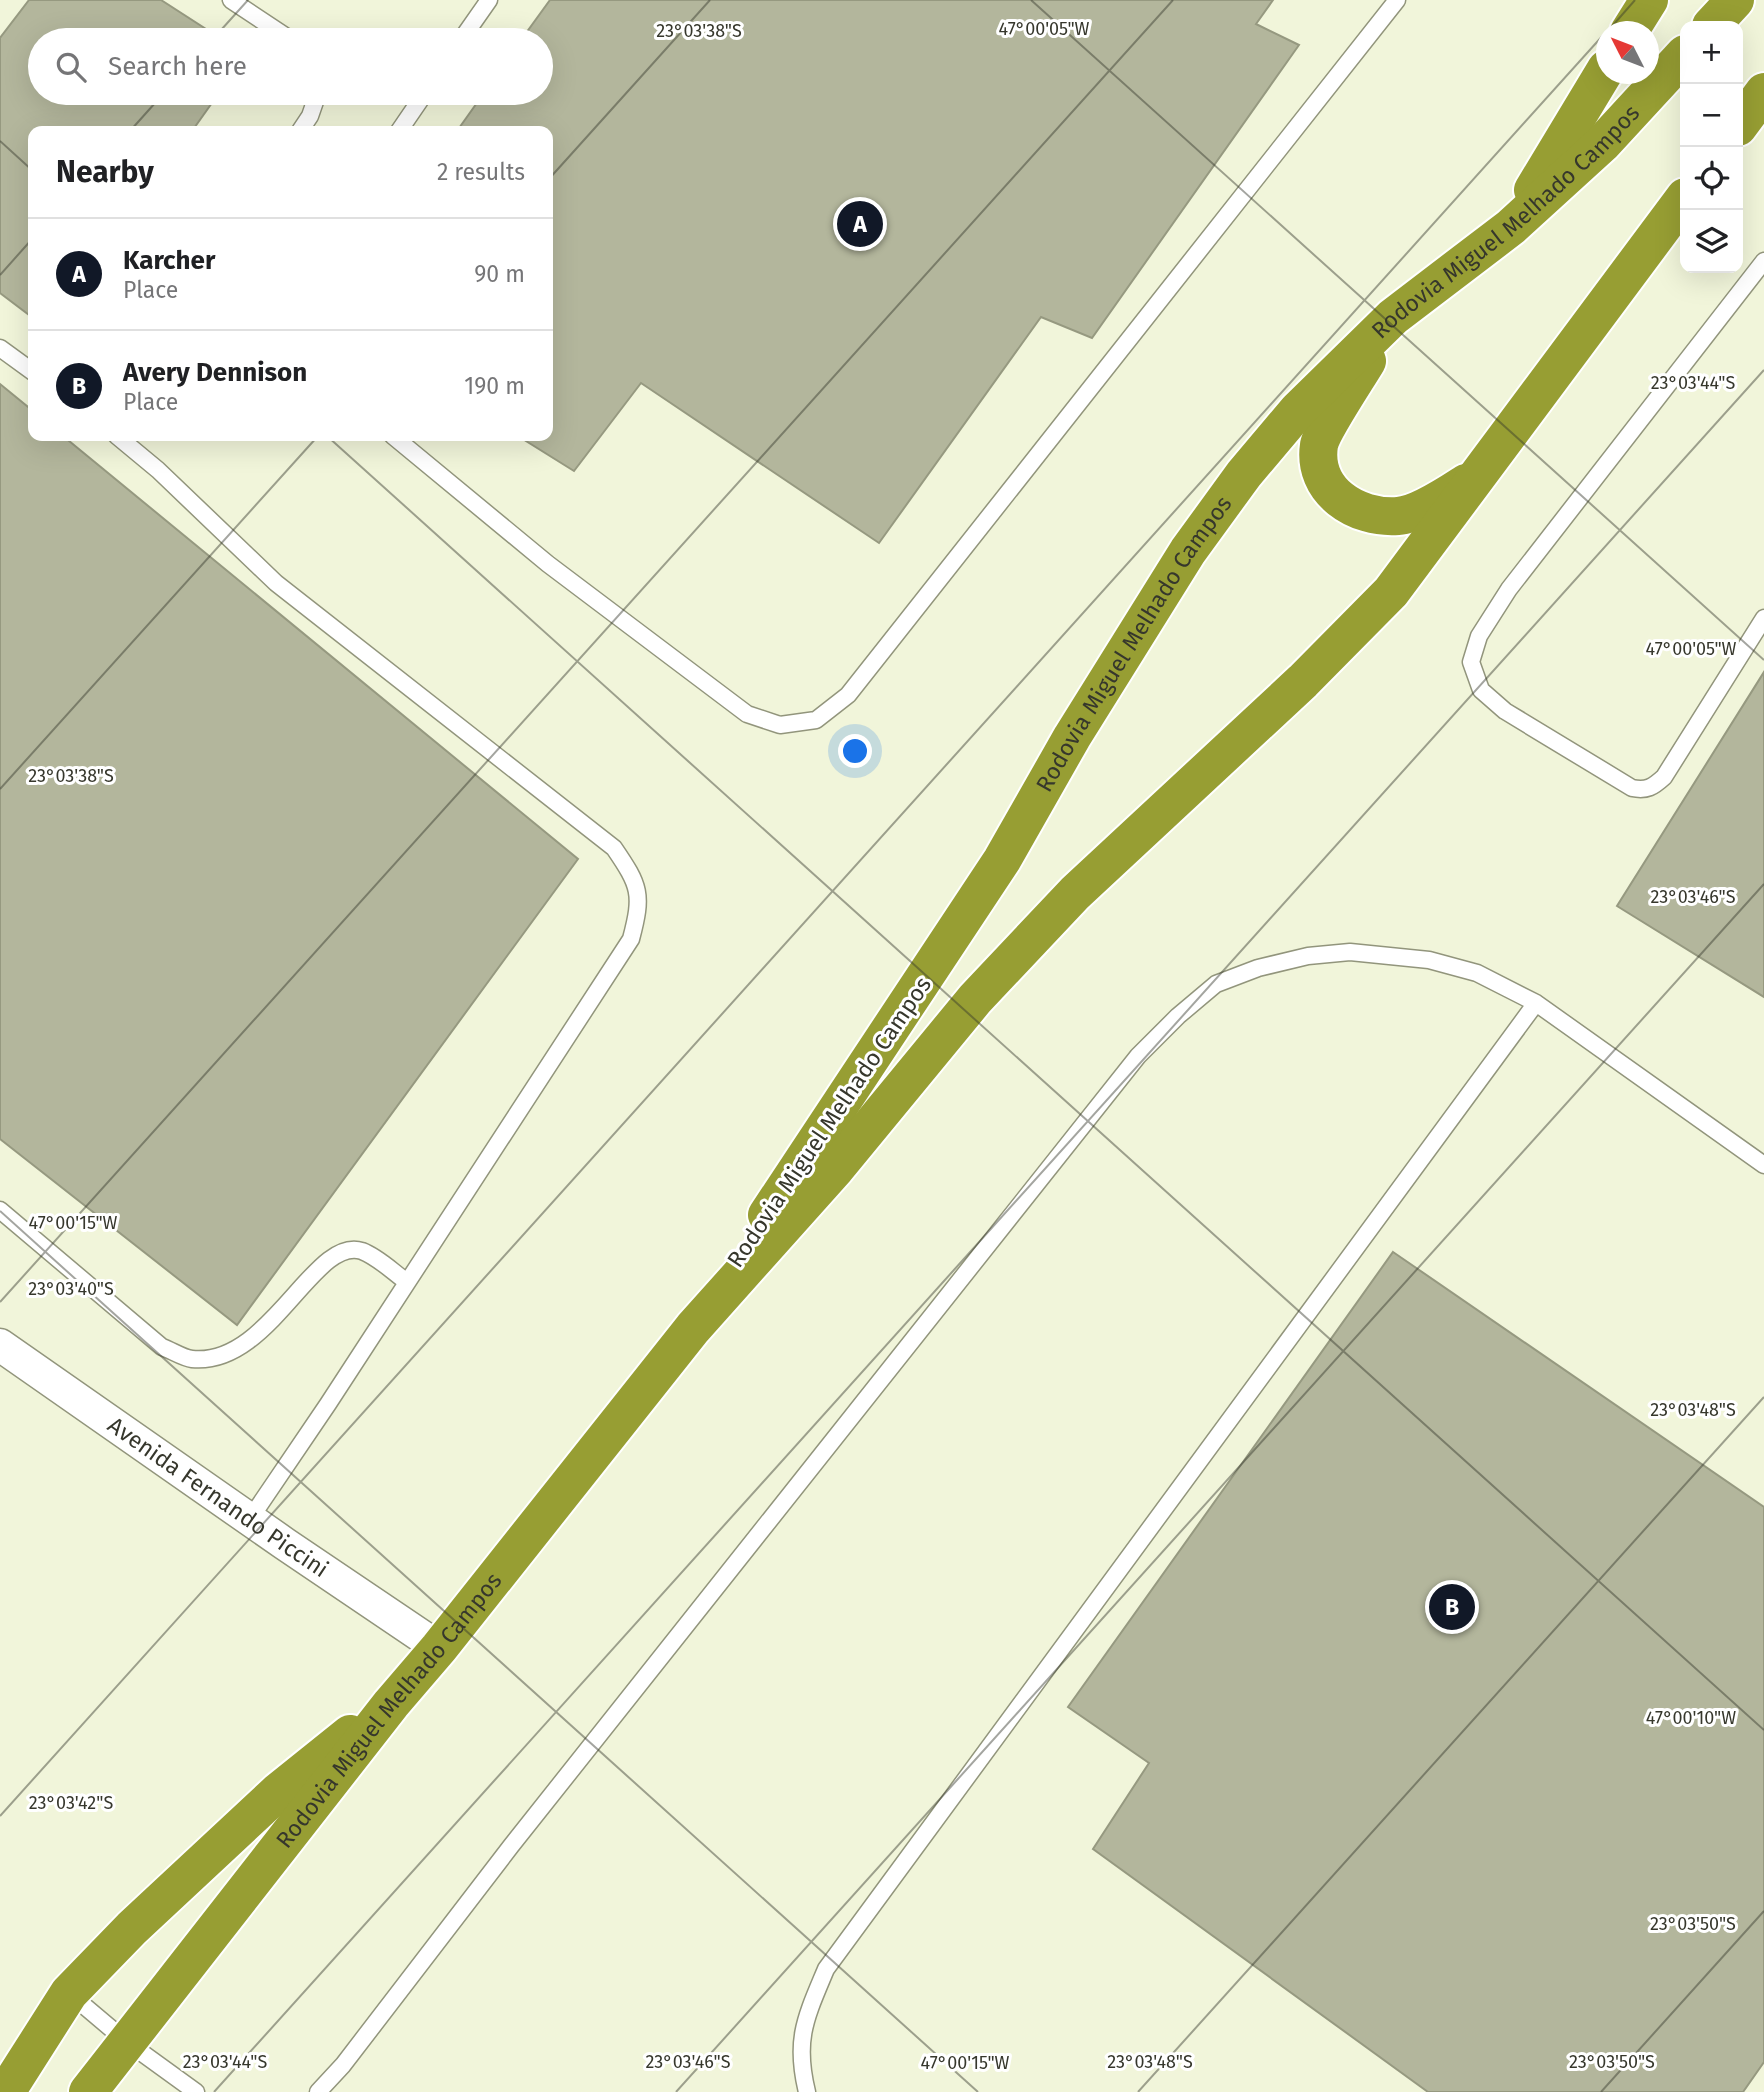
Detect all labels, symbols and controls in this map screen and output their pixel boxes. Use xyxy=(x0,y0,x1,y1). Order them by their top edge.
text: 47°00'05"W xyxy=(999,18,1090,40)
text: 23°03'38"S xyxy=(656,20,742,42)
north arrow xyxy=(1596,21,1659,84)
map controls xyxy=(1680,21,1743,273)
button: + xyxy=(1680,21,1743,84)
search box xyxy=(28,28,553,105)
icon: search xyxy=(52,48,90,86)
text: Search here xyxy=(108,51,247,82)
button: − xyxy=(1680,84,1743,147)
street label: Rodovia Miguel Melhado Campos xyxy=(1366,99,1645,344)
button: locate xyxy=(1680,147,1743,210)
text: Nearby xyxy=(56,154,154,190)
text: 2 results xyxy=(437,158,525,186)
pin: A xyxy=(837,198,883,250)
button: layers xyxy=(1680,210,1743,273)
text: Karcher xyxy=(123,245,215,276)
text: A xyxy=(72,260,86,288)
text: 90 m xyxy=(474,260,525,288)
text: Place xyxy=(123,276,178,304)
text: Avery Dennison xyxy=(123,357,307,388)
text: B xyxy=(72,372,86,400)
text: 190 m xyxy=(464,372,525,400)
text: 23°03'44"S xyxy=(1651,372,1735,394)
text: Place xyxy=(123,388,178,416)
street label: Rodovia Miguel Melhado Campos xyxy=(1030,490,1238,797)
text: 47°00'05"W xyxy=(1646,638,1737,660)
your location xyxy=(838,734,872,768)
text: 23°03'38"S xyxy=(28,765,114,787)
text: 23°03'46"S xyxy=(1650,886,1736,908)
street label: Rodovia Miguel Melhado Campos xyxy=(721,971,937,1273)
text: 47°00'15"W xyxy=(29,1212,118,1234)
text: 23°03'40"S xyxy=(28,1278,114,1300)
text: 23°03'48"S xyxy=(1650,1399,1736,1421)
street label: Avenida Fernando Piccini xyxy=(103,1411,334,1583)
street label: Rodovia Miguel Melhado Campos xyxy=(270,1567,507,1853)
pin: B xyxy=(1429,1581,1475,1633)
text: 47°00'10"W xyxy=(1646,1707,1736,1729)
text: 23°03'42"S xyxy=(29,1792,113,1814)
text: 23°03'50"S xyxy=(1650,1913,1736,1935)
text: 23°03'44"S xyxy=(183,2051,267,2073)
text: 23°03'46"S xyxy=(645,2051,731,2073)
text: 23°03'48"S xyxy=(1107,2051,1193,2073)
text: 23°03'50"S xyxy=(1569,2051,1655,2073)
text: 47°00'15"W xyxy=(921,2052,1010,2074)

